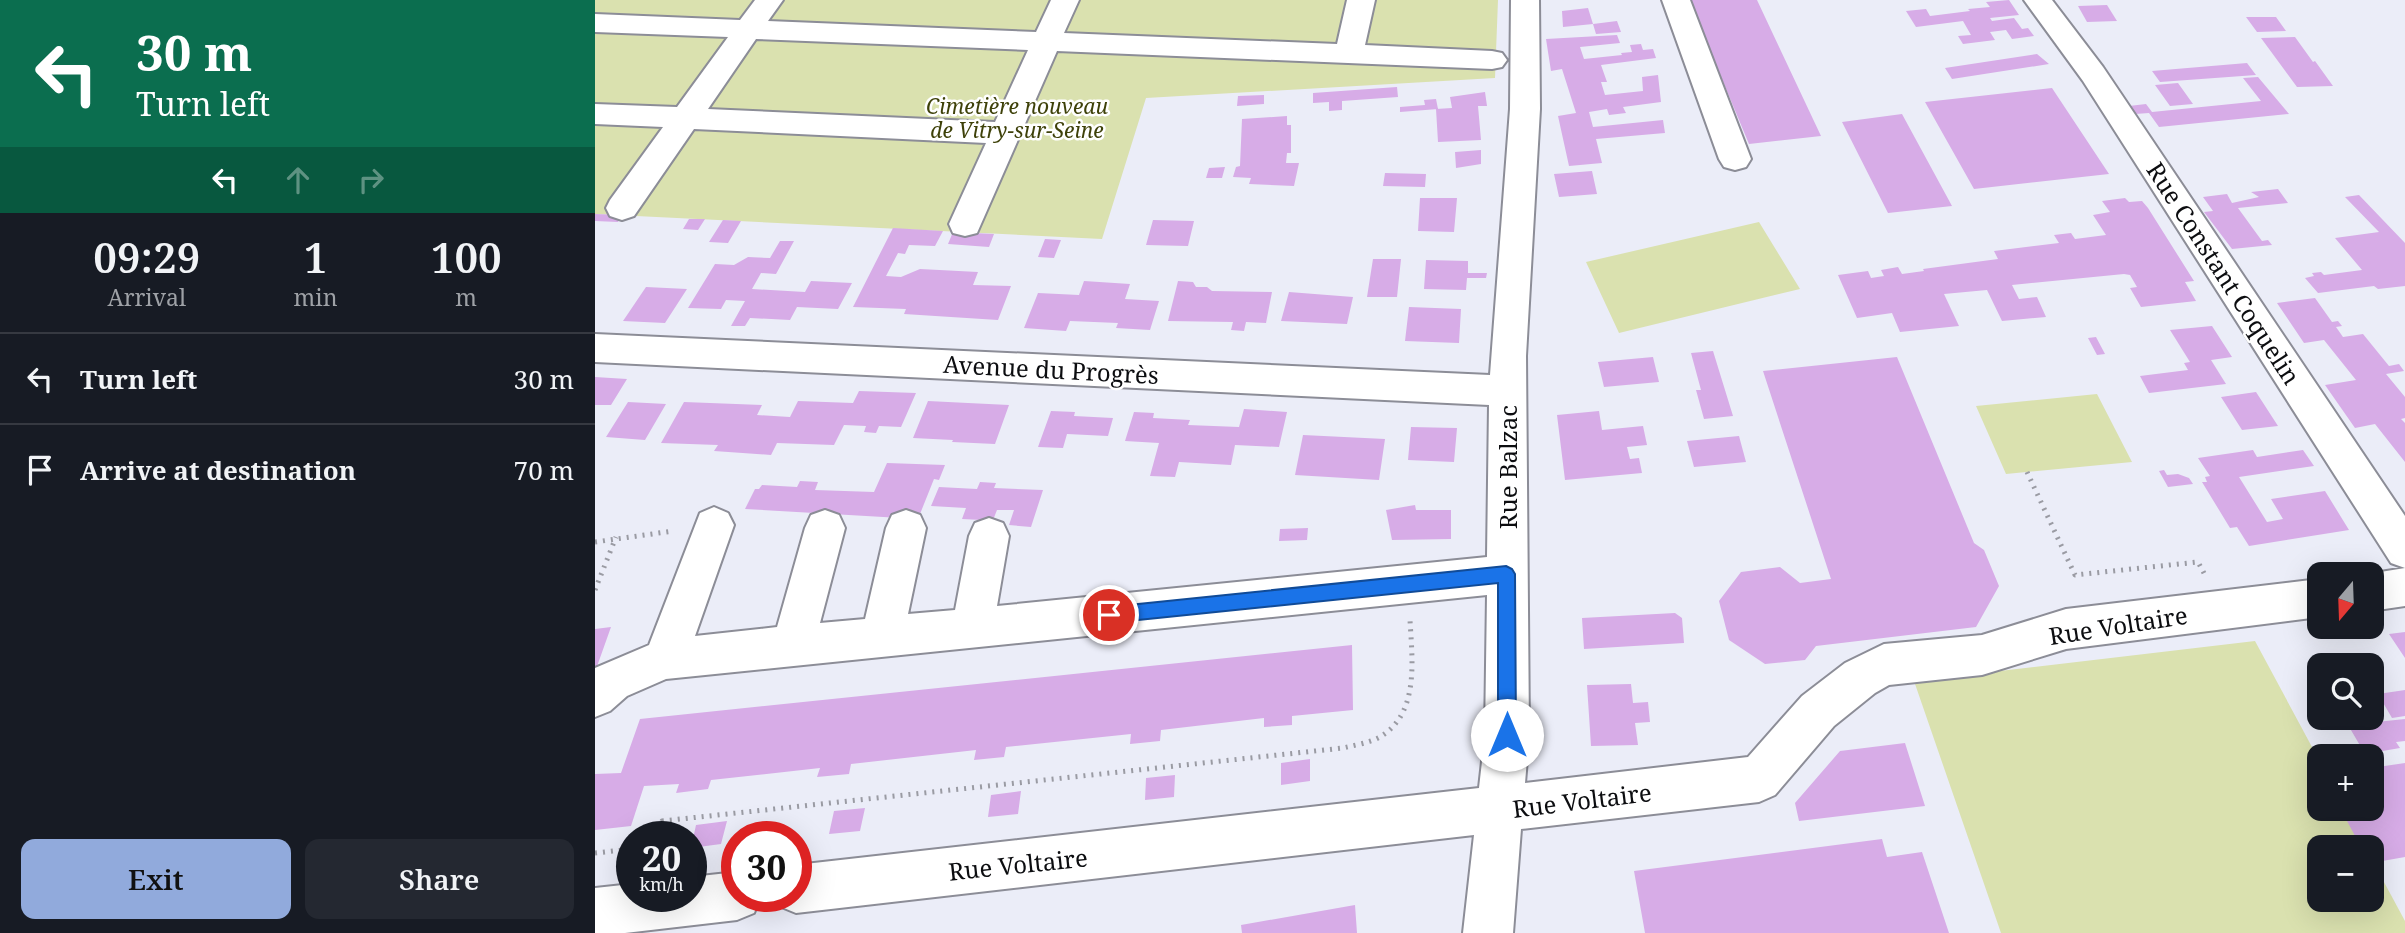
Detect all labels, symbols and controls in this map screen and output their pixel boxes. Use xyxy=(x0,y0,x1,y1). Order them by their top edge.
text: 30 m xyxy=(136,19,252,85)
icon: left xyxy=(21,28,112,119)
text: Turn left xyxy=(136,82,270,125)
park label: Cimetière nouveau de Vitry-sur-Seine xyxy=(926,92,1108,144)
street label: Rue Constant Coquelin xyxy=(2140,155,2308,391)
icon: left xyxy=(206,161,244,199)
icon: ahead xyxy=(279,161,317,199)
icon: right xyxy=(352,161,390,199)
text: 09:29 xyxy=(93,228,200,285)
text: 1 xyxy=(304,228,327,285)
text: 100 xyxy=(431,228,502,285)
text: Arrival xyxy=(107,281,186,313)
text: min xyxy=(294,281,338,313)
text: m xyxy=(455,281,477,313)
street label: Avenue du Progrès xyxy=(942,347,1160,391)
icon: left xyxy=(21,360,59,398)
text: Turn left xyxy=(80,361,197,397)
text: 30 m xyxy=(514,361,574,397)
street label: Rue Balzac xyxy=(1491,405,1524,529)
icon: arrive xyxy=(21,451,59,489)
text: Arrive at destination xyxy=(80,452,356,488)
text: 70 m xyxy=(514,452,574,488)
north arrow xyxy=(2307,562,2383,639)
map controls xyxy=(2307,562,2384,912)
pin xyxy=(1079,585,1139,645)
icon: arrive xyxy=(1090,596,1128,634)
street label: Rue Voltaire xyxy=(2046,598,2190,652)
button: search xyxy=(2307,653,2384,730)
position arrow xyxy=(1470,698,1544,772)
button: + xyxy=(2307,744,2384,821)
street label: Rue Voltaire xyxy=(1511,775,1653,825)
speed limit sign: 30 xyxy=(721,821,812,912)
text: 20 xyxy=(642,834,681,881)
button: − xyxy=(2307,835,2384,912)
button: Exit xyxy=(21,839,291,919)
button: Share xyxy=(305,839,574,919)
street label: Rue Voltaire xyxy=(947,840,1089,888)
text: km/h xyxy=(639,872,684,896)

